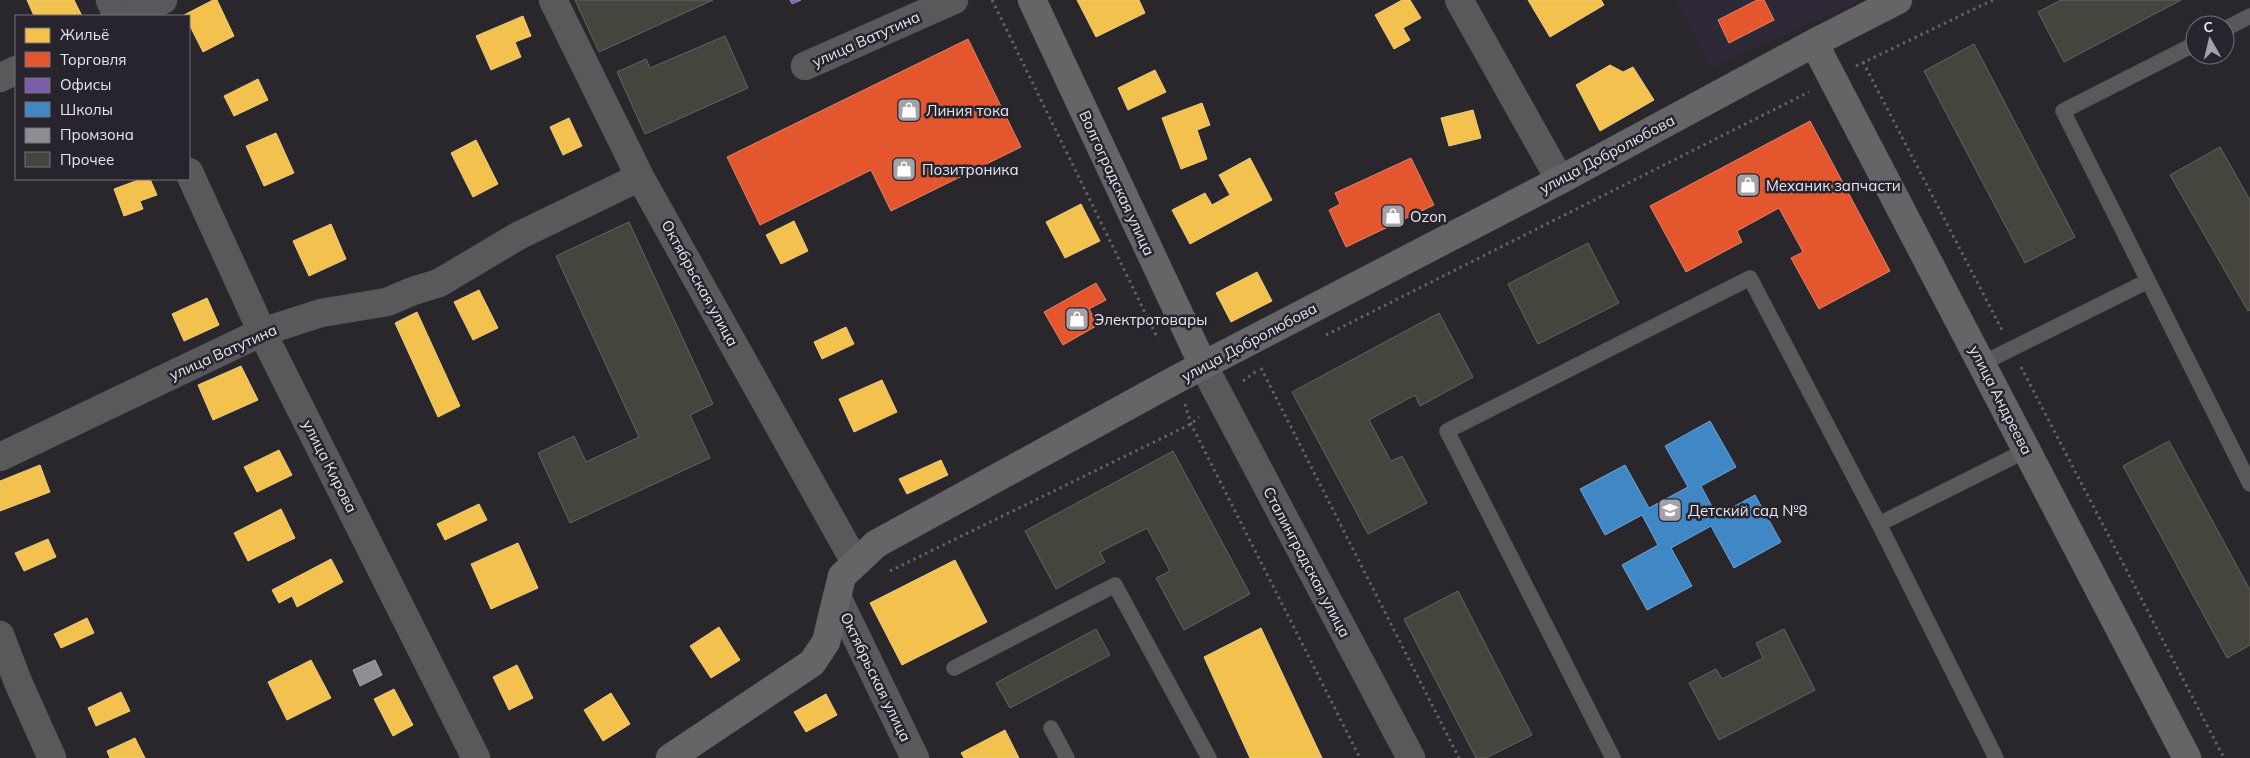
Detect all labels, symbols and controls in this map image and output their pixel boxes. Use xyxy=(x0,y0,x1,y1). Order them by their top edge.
street label: улица Ватутина xyxy=(809,7,923,71)
legend xyxy=(15,15,190,180)
north arrow xyxy=(2185,15,2235,65)
text: С xyxy=(2202,18,2214,37)
text: Жильё xyxy=(60,25,109,44)
text: Торговля xyxy=(60,50,127,69)
text: Офисы xyxy=(60,75,112,94)
shop icon: Линия тока xyxy=(896,97,922,123)
text: Школы xyxy=(60,100,113,119)
place label: Линия тока xyxy=(926,101,1009,120)
street label: Волгоградская улица xyxy=(1075,108,1159,258)
street label: улица Добролюбова xyxy=(1536,110,1678,198)
text: Промзона xyxy=(60,125,134,144)
text: Прочее xyxy=(60,150,114,169)
shop icon: Позитроника xyxy=(891,156,917,182)
place label: Позитроника xyxy=(922,160,1019,179)
shop icon: Механик запчасти xyxy=(1735,172,1761,198)
place label: Механик запчасти xyxy=(1766,176,1901,195)
shop icon: Ozon xyxy=(1380,203,1406,229)
place label: Ozon xyxy=(1410,207,1447,226)
street label: Октябрьская улица xyxy=(657,217,743,349)
street label: улица Добролюбова xyxy=(1178,298,1320,386)
shop icon: Электротовары xyxy=(1064,306,1090,332)
place label: Электротовары xyxy=(1094,310,1207,329)
street label: улица Ватутина xyxy=(166,320,280,384)
street label: улица Андреева xyxy=(1965,342,2037,458)
street label: улица Кирова xyxy=(298,416,362,516)
street label: Сталинградская улица xyxy=(1259,484,1355,640)
school or university icon: Детский сад №8 xyxy=(1657,497,1683,523)
place label: Детский сад №8 xyxy=(1688,501,1808,520)
street label: Октябрьская улица xyxy=(836,609,916,745)

